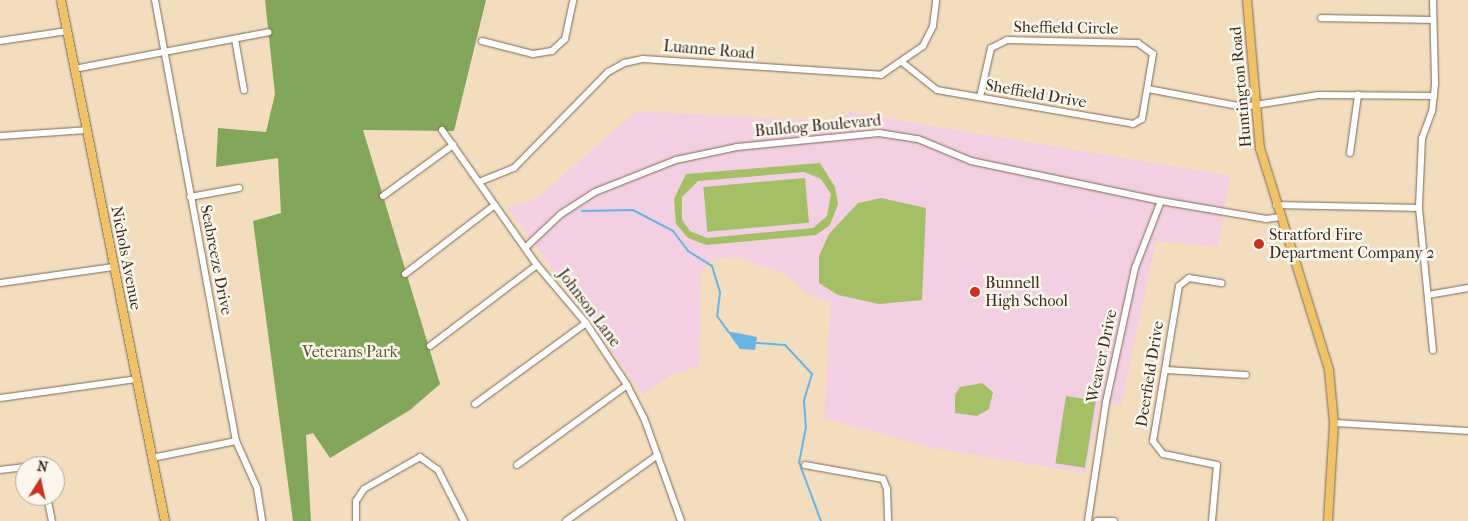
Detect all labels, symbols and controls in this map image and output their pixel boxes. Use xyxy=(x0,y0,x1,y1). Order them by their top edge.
street label: Sheffield Circle xyxy=(1013,17,1119,39)
street label: Huntington Road xyxy=(1226,26,1256,148)
street label: Luanne Road xyxy=(663,36,755,64)
street label: Sheffield Drive xyxy=(984,76,1088,112)
street label: Bulldog Boulevard xyxy=(754,111,882,141)
street label: Seabreeze Drive xyxy=(196,203,236,317)
street label: Nichols Avenue xyxy=(106,204,146,312)
place label: Stratford Fire Department Company 2 xyxy=(1269,225,1434,263)
marker: Stratford Fire Department Company 2 xyxy=(1253,238,1265,250)
street label: Johnson Lane xyxy=(553,265,625,351)
place label: Bunnell High School xyxy=(985,273,1068,311)
marker: Bunnell High School xyxy=(969,286,981,298)
street label: Weaver Drive xyxy=(1083,308,1121,404)
street label: Deerfield Drive xyxy=(1132,320,1168,428)
park label: Veterans Park xyxy=(302,342,398,362)
north arrow xyxy=(15,456,65,506)
text: N xyxy=(36,457,49,476)

